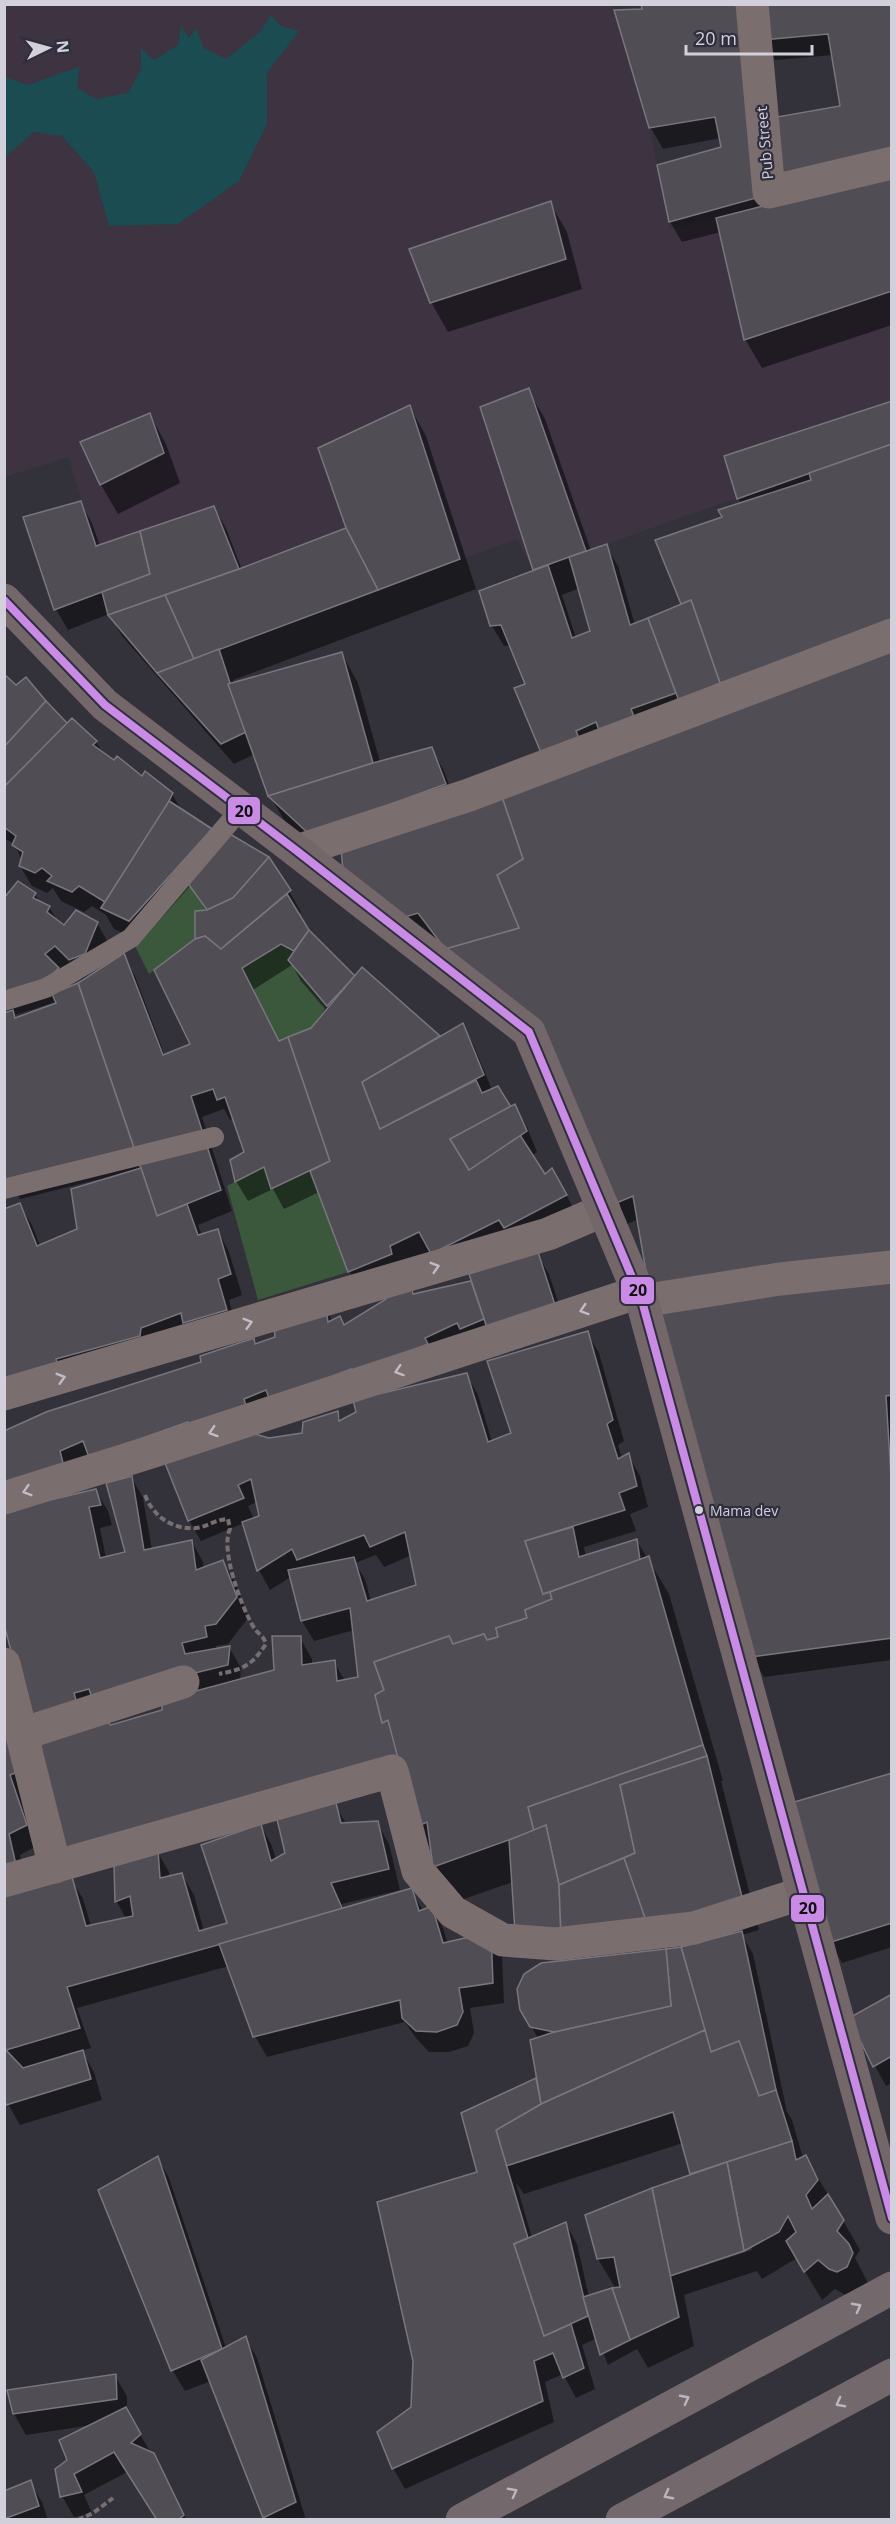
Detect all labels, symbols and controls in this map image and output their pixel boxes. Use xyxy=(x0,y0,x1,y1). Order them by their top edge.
north arrow xyxy=(18,18,78,78)
scale bar xyxy=(686,18,812,56)
text: 20 m xyxy=(695,26,737,50)
text: N xyxy=(51,39,74,54)
street label: Pub Street xyxy=(751,106,777,180)
line badge: 20 xyxy=(227,796,261,825)
text: 20 xyxy=(235,800,253,822)
one-way arrow xyxy=(429,1262,440,1275)
line badge: 20 xyxy=(620,1276,655,1305)
text: 20 xyxy=(629,1279,647,1301)
one-way arrow xyxy=(579,1303,590,1316)
one-way arrow xyxy=(243,1318,253,1331)
one-way arrow xyxy=(394,1364,404,1376)
one-way arrow xyxy=(55,1373,66,1385)
one-way arrow xyxy=(208,1425,219,1437)
one-way arrow xyxy=(22,1484,33,1496)
place label: Mama dev xyxy=(710,1501,778,1520)
marker: Mama dev xyxy=(693,1504,705,1516)
line badge: 20 xyxy=(790,1894,825,1923)
text: 20 xyxy=(799,1897,817,1919)
one-way arrow xyxy=(850,2303,861,2314)
one-way arrow xyxy=(679,2395,689,2406)
one-way arrow xyxy=(836,2396,846,2407)
one-way arrow xyxy=(507,2488,518,2499)
one-way arrow xyxy=(664,2488,674,2499)

